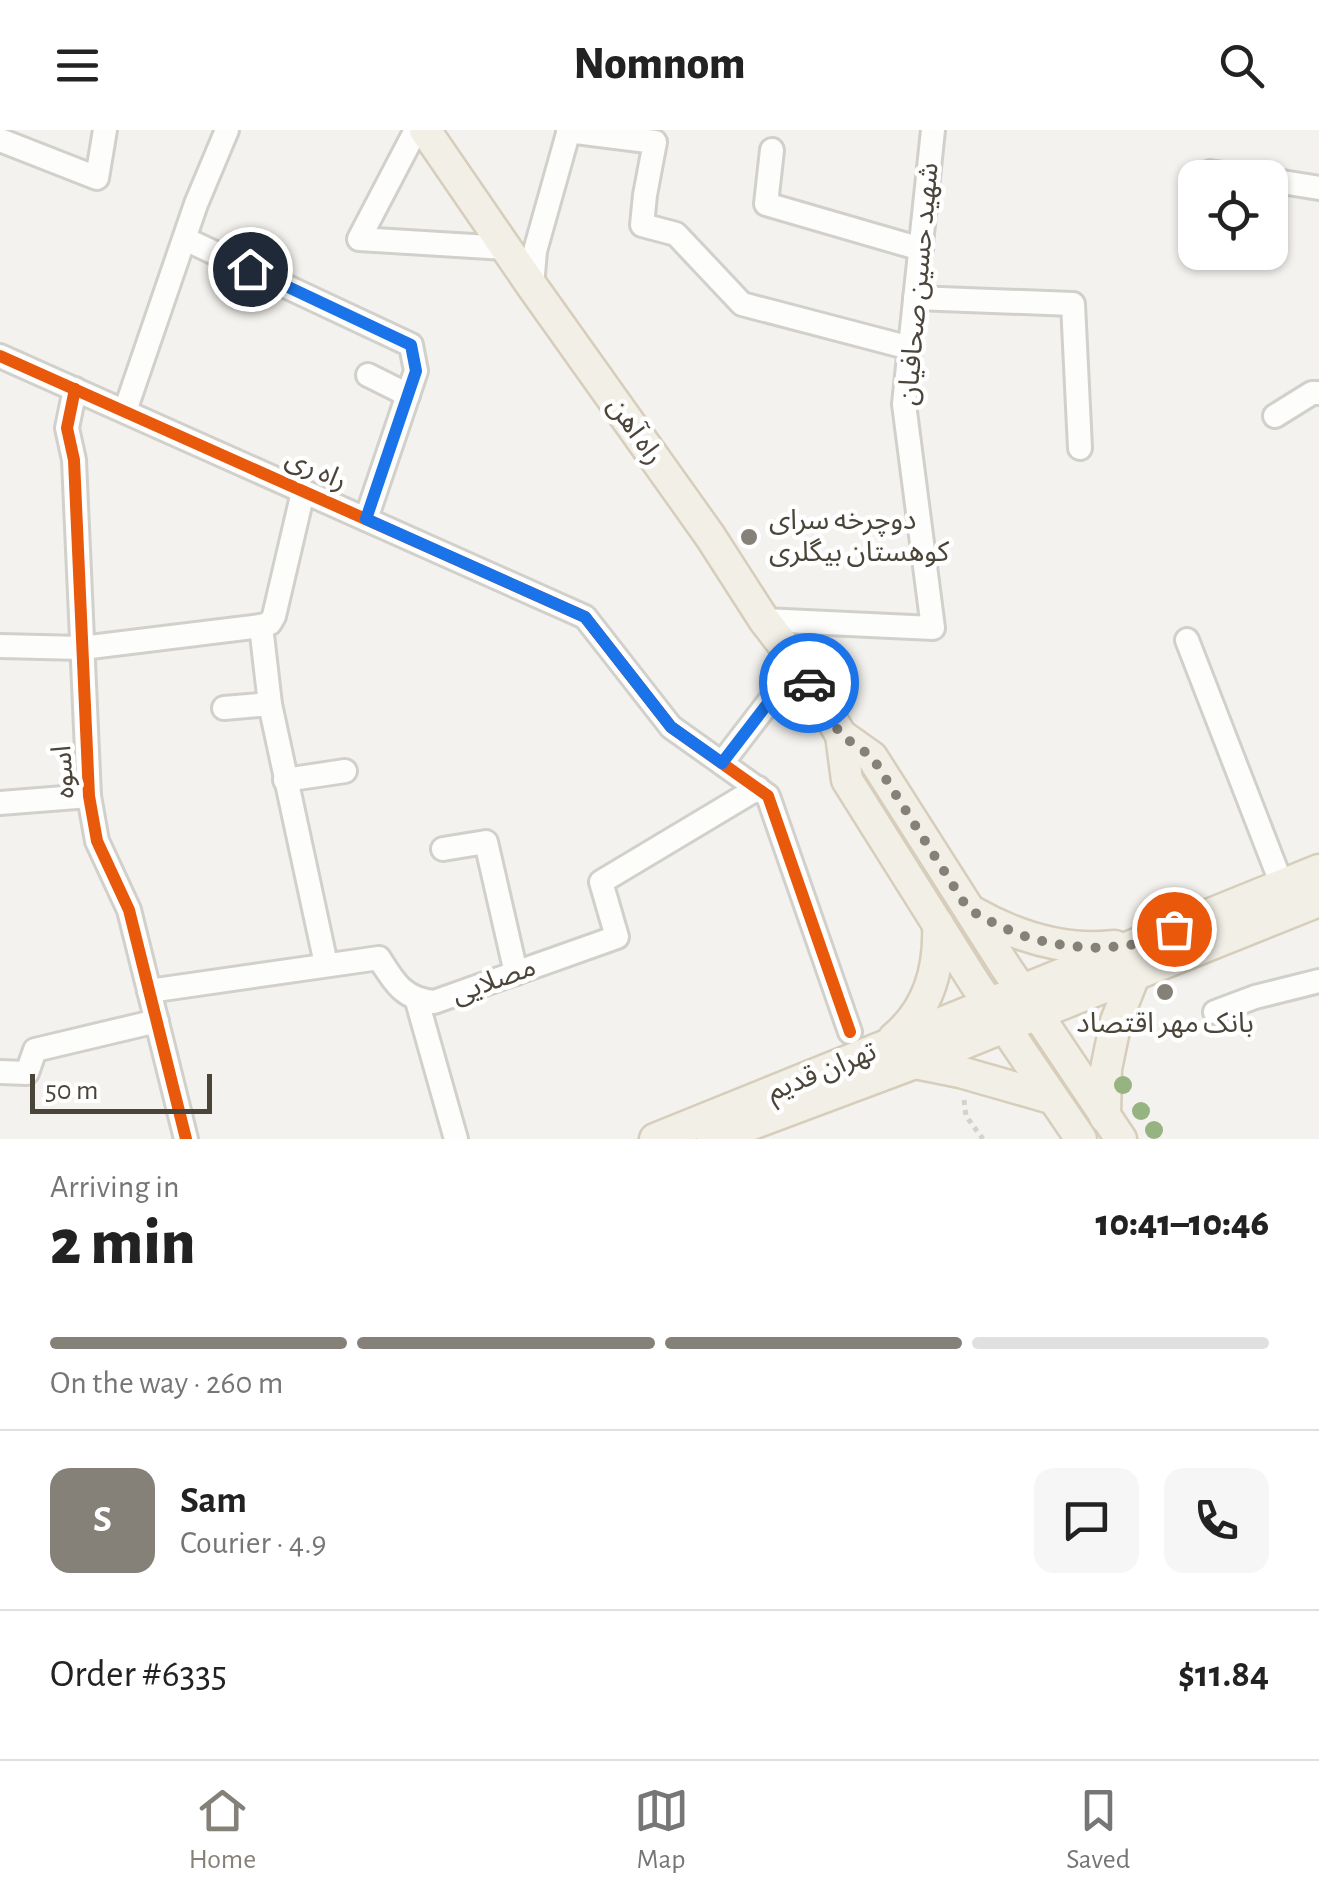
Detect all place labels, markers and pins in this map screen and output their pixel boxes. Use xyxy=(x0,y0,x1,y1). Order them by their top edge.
pin xyxy=(208,227,293,312)
place label: دوچرخه سرای کوهستان بیگلری xyxy=(769,507,949,568)
marker: دوچرخه سرای کوهستان بیگلری xyxy=(738,526,760,548)
pin xyxy=(1132,887,1217,972)
marker: بانک مهر اقتصاد xyxy=(1154,981,1176,1003)
place label: بانک مهر اقتصاد xyxy=(1076,1010,1254,1039)

